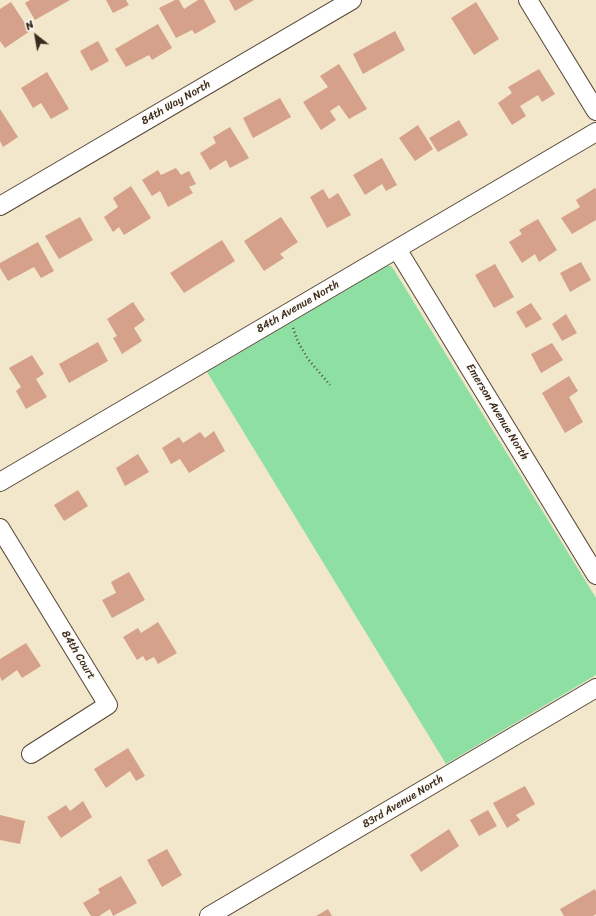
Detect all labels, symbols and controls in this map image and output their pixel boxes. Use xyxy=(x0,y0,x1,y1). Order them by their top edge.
text: N xyxy=(21,15,38,35)
north arrow xyxy=(16,16,56,56)
street label: 84th Way North xyxy=(139,78,213,128)
street label: 84th Avenue North xyxy=(254,278,342,336)
street label: Emerson Avenue North xyxy=(463,362,531,462)
street label: 84th Court xyxy=(58,628,98,682)
street label: 83rd Avenue North xyxy=(360,773,446,831)

